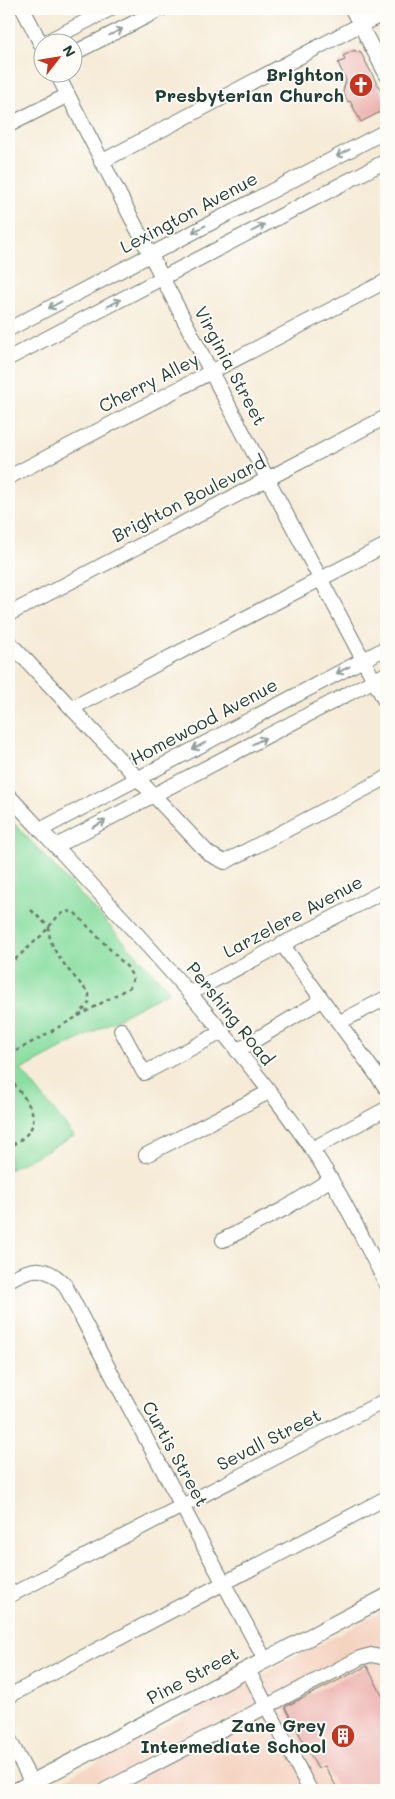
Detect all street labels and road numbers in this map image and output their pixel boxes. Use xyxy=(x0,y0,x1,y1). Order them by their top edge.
street label: Lexington Avenue xyxy=(116,166,261,258)
street label: Virginia Street xyxy=(189,302,272,429)
street label: Cherry Alley xyxy=(94,347,203,418)
street label: Brighton Boulevard xyxy=(108,449,269,547)
street label: Homewood Avenue xyxy=(126,672,281,770)
street label: Larzelere Avenue xyxy=(219,869,366,963)
street label: Pershing Road xyxy=(182,957,280,1070)
street label: Curtis Street xyxy=(137,1397,215,1510)
street label: Sevall Street xyxy=(212,1403,325,1476)
street label: Pine Street xyxy=(142,1641,243,1709)

